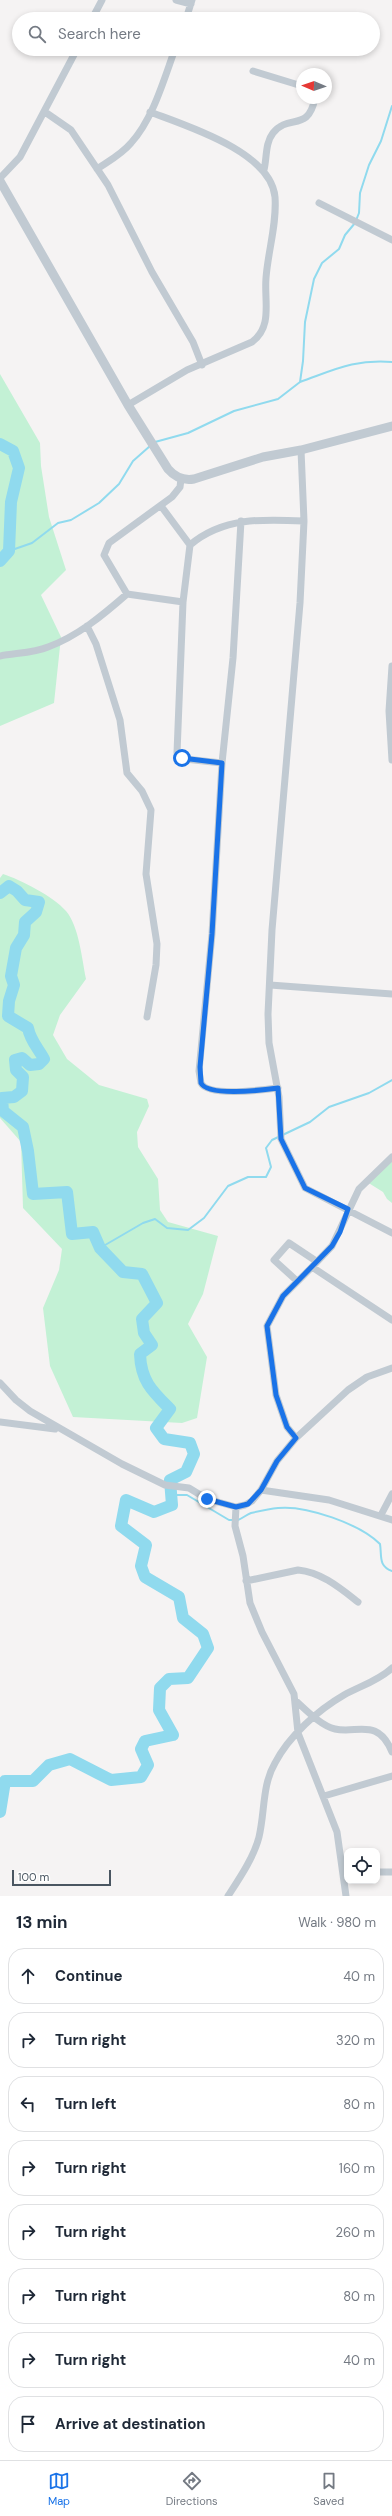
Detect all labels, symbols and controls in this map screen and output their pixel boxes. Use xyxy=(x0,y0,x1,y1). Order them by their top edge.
search box xyxy=(12,12,380,56)
icon: search xyxy=(26,23,48,45)
text: Search here xyxy=(58,24,141,44)
north arrow xyxy=(296,68,332,104)
route start xyxy=(173,749,191,767)
route end xyxy=(198,1490,216,1508)
map controls xyxy=(344,1848,380,1884)
button: locate xyxy=(344,1848,380,1884)
scale bar xyxy=(12,1868,111,1887)
text: 100 m xyxy=(18,1870,49,1884)
text: 13 min xyxy=(16,1911,68,1933)
text: Walk · 980 m xyxy=(298,1914,376,1931)
icon: ahead xyxy=(17,1965,39,1987)
text: Continue xyxy=(55,1966,123,1986)
text: 40 m xyxy=(343,1968,375,1985)
icon: right xyxy=(17,2029,39,2051)
text: Turn right xyxy=(55,2030,126,2050)
text: 320 m xyxy=(336,2032,375,2049)
icon: left xyxy=(17,2093,39,2115)
text: Turn left xyxy=(55,2094,116,2114)
text: 80 m xyxy=(343,2096,375,2113)
icon: right xyxy=(17,2157,39,2179)
text: Turn right xyxy=(55,2158,126,2178)
text: 160 m xyxy=(339,2160,375,2177)
icon: right xyxy=(17,2221,39,2243)
text: Turn right xyxy=(55,2222,126,2242)
text: 260 m xyxy=(335,2224,375,2241)
icon: right xyxy=(17,2285,39,2307)
text: Turn right xyxy=(55,2286,126,2306)
text: 80 m xyxy=(343,2288,375,2305)
icon: right xyxy=(17,2349,39,2371)
text: Turn right xyxy=(55,2350,126,2370)
text: 40 m xyxy=(343,2352,375,2369)
icon: arrive xyxy=(17,2413,39,2435)
text: Arrive at destination xyxy=(55,2414,206,2434)
tab: Map xyxy=(48,2470,70,2508)
tab: Directions xyxy=(166,2470,218,2508)
tab: Saved xyxy=(313,2470,344,2508)

